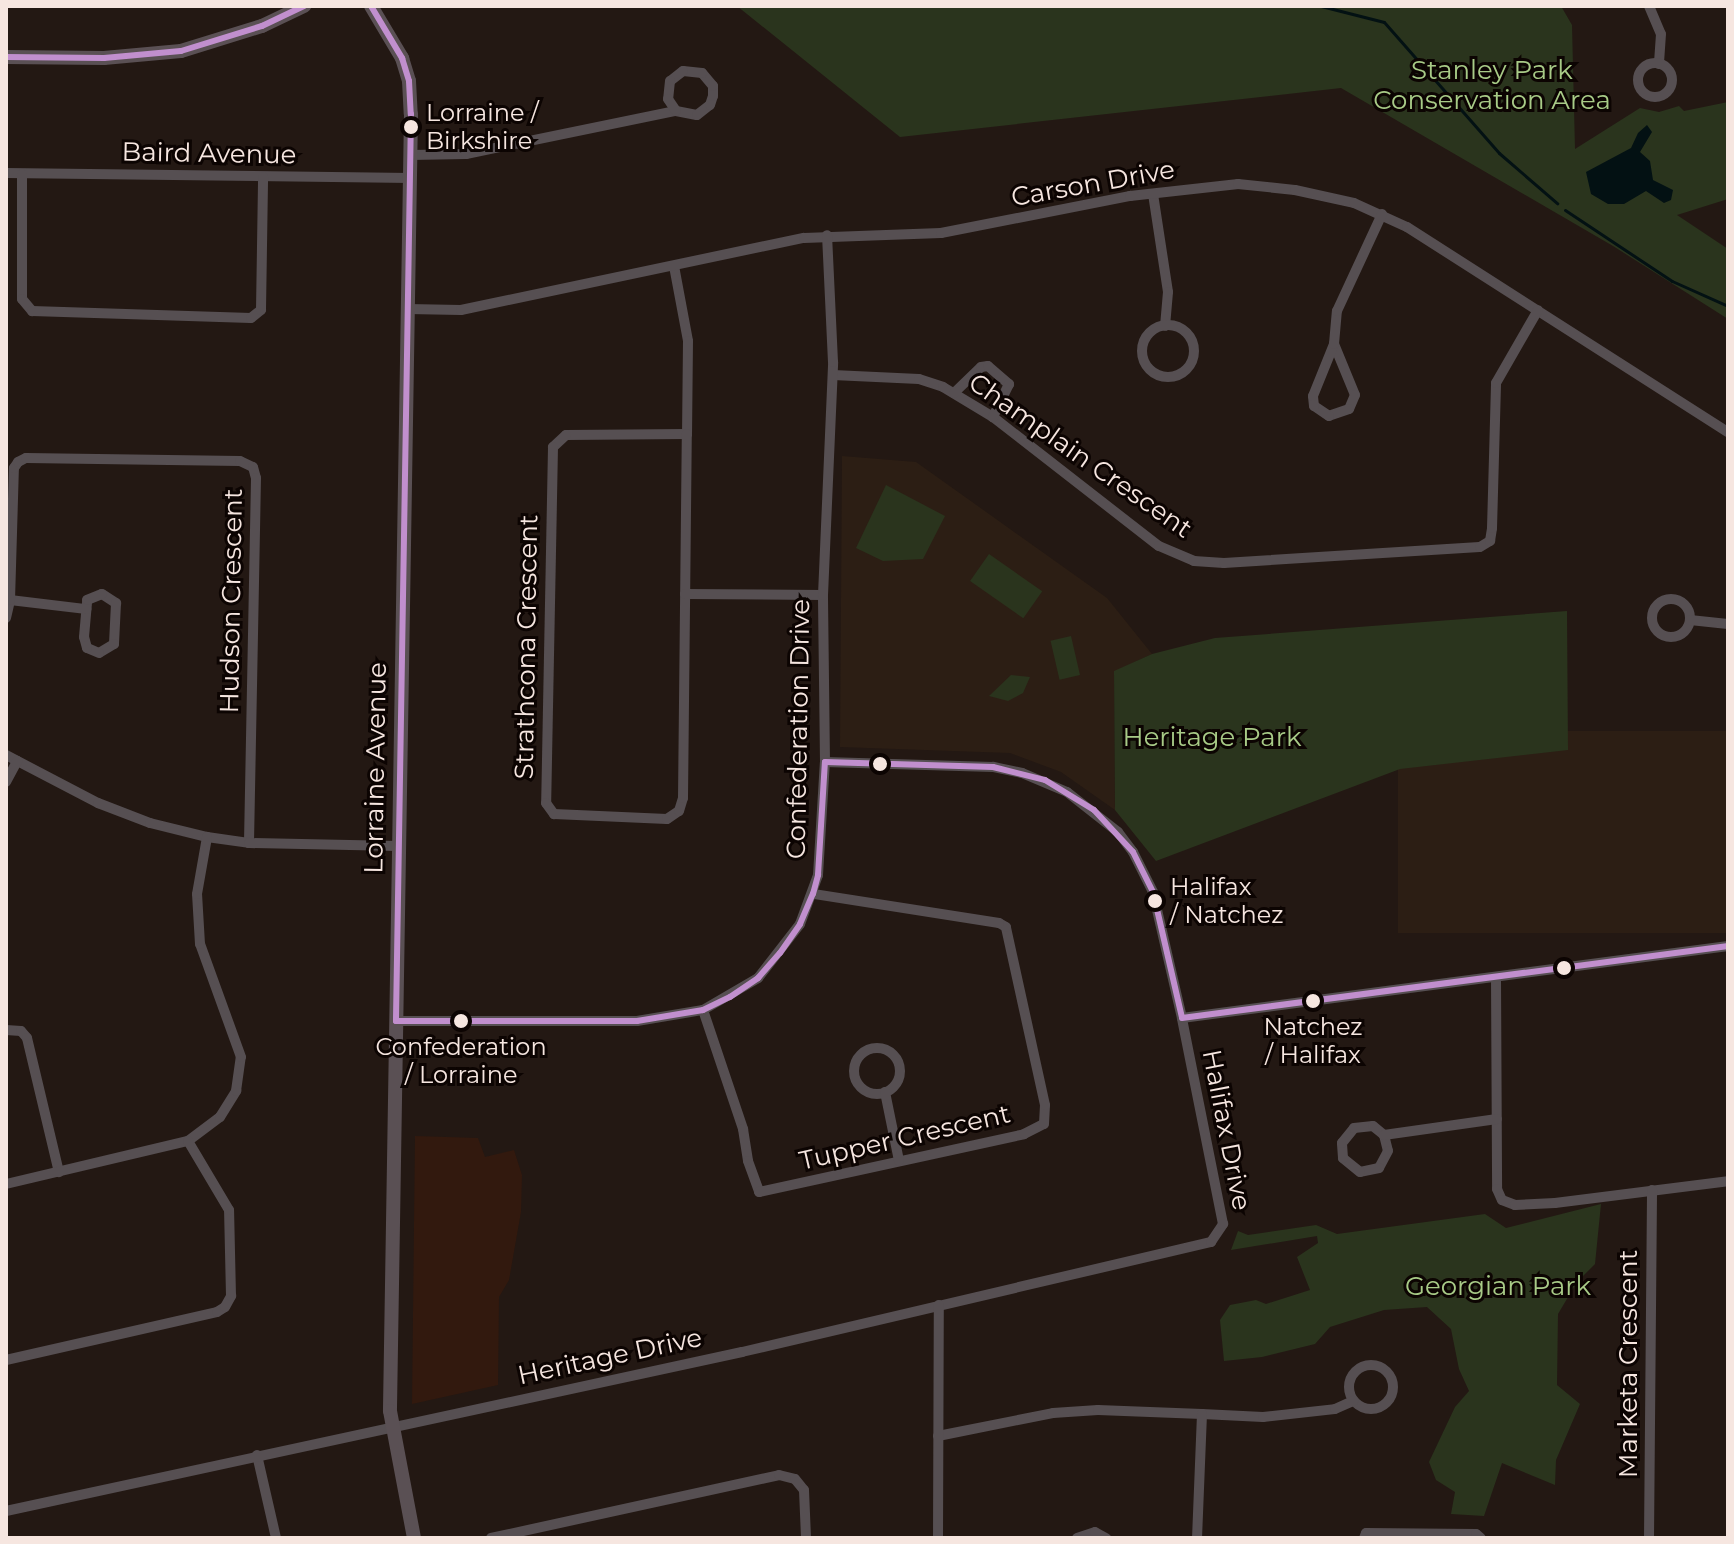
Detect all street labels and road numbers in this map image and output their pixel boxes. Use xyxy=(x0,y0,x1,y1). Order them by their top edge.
street label: Baird Avenue xyxy=(121,137,297,171)
street label: Carson Drive xyxy=(1009,154,1177,214)
street label: Champlain Crescent xyxy=(962,367,1198,545)
street label: Hudson Crescent xyxy=(214,488,250,714)
street label: Strathcona Crescent xyxy=(509,514,545,780)
street label: Confederation Drive xyxy=(781,599,817,859)
street label: Lorraine Avenue xyxy=(359,662,393,874)
street label: Halifax Drive xyxy=(1195,1047,1257,1213)
street label: Tupper Crescent xyxy=(797,1099,1013,1177)
street label: Marketa Crescent xyxy=(1613,1250,1645,1478)
street label: Heritage Drive xyxy=(515,1322,705,1392)

